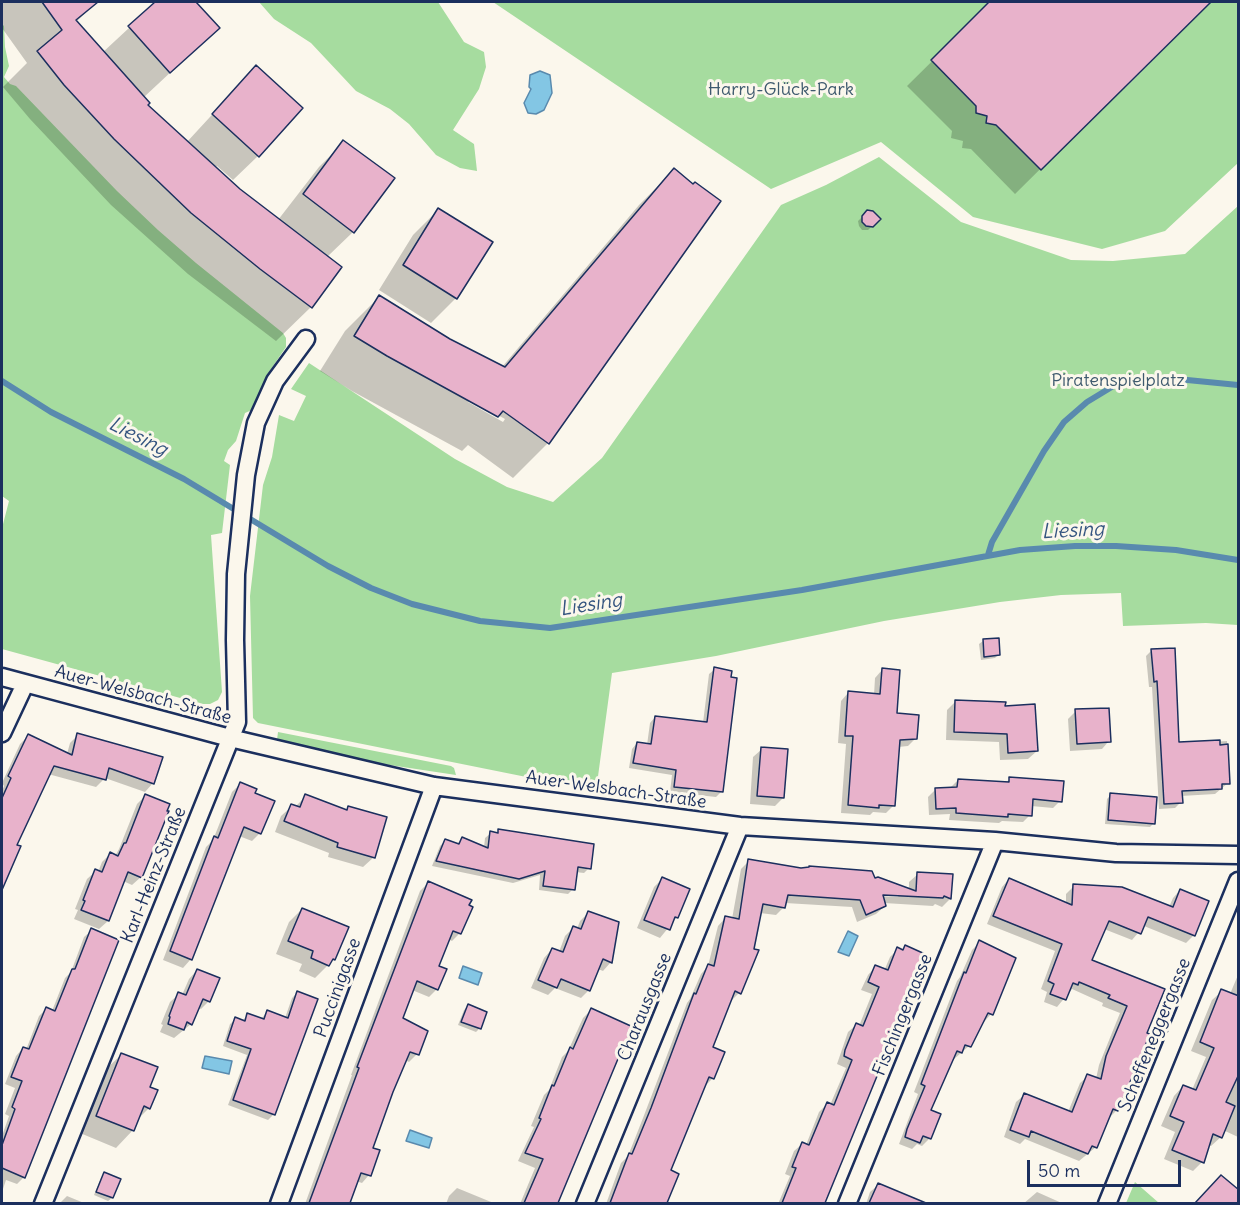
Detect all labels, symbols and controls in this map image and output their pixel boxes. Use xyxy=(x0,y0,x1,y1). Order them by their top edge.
park label: Harry-Glück-Park xyxy=(708,79,854,101)
park label: Piratenspielplatz xyxy=(1051,370,1185,392)
water label: Liesing xyxy=(105,412,171,462)
water label: Liesing xyxy=(1041,517,1105,545)
water label: Liesing xyxy=(558,588,624,622)
street label: Auer-Welsbach-Straße xyxy=(52,661,234,729)
street label: Auer-Welsbach-Straße xyxy=(524,767,708,813)
street label: Karl-Heinz-Straße xyxy=(117,804,191,946)
street label: Puccinigasse xyxy=(310,935,366,1041)
street label: Charausgasse xyxy=(613,950,677,1064)
street label: Fischingergasse xyxy=(869,951,937,1079)
street label: Scheffeneggergasse xyxy=(1114,955,1196,1115)
scale bar xyxy=(1030,1148,1184,1186)
text: 50 m xyxy=(1038,1159,1080,1182)

